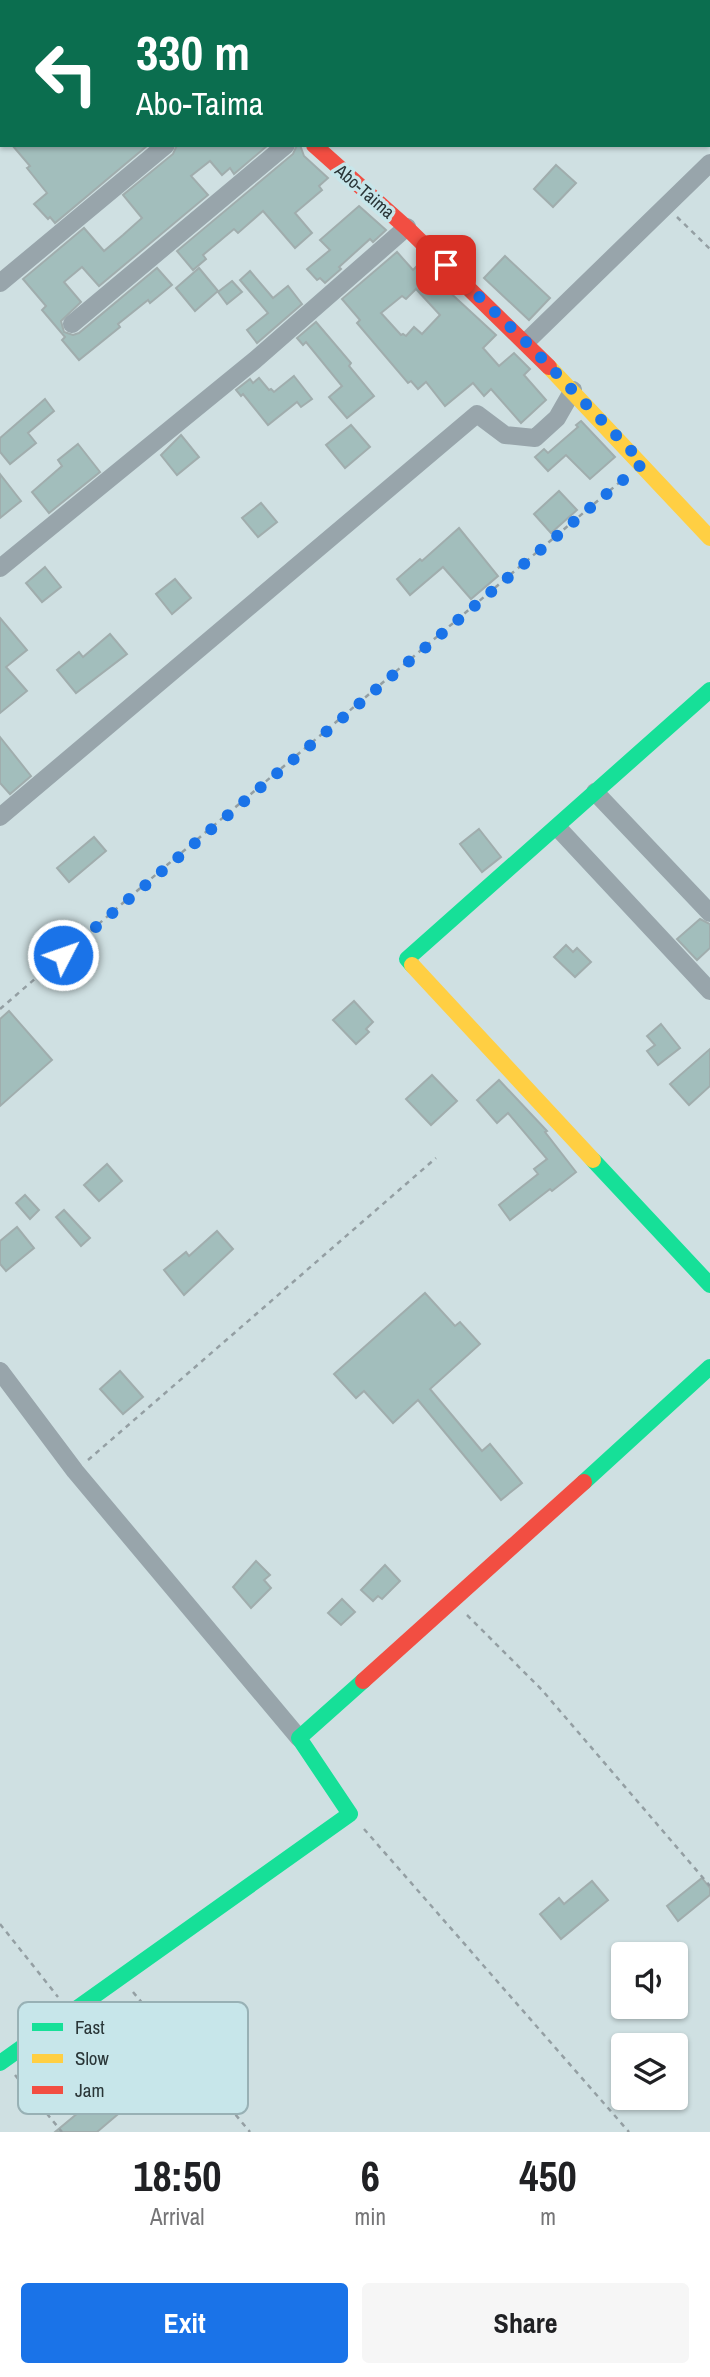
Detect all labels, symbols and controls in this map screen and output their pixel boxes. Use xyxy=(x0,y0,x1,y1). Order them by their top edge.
text: 330 m xyxy=(136,19,250,85)
icon: left xyxy=(21,28,112,119)
text: Abo-Taima xyxy=(136,82,263,125)
street label: Abo-Taima xyxy=(329,157,400,224)
pin xyxy=(416,235,476,295)
icon: arrive xyxy=(427,246,465,284)
position arrow xyxy=(26,918,100,992)
map controls xyxy=(611,1942,688,2110)
button: sound xyxy=(611,1942,688,2019)
legend xyxy=(18,2002,248,2114)
text: Fast xyxy=(75,2014,105,2040)
button: layers xyxy=(611,2033,688,2110)
text: Slow xyxy=(75,2045,110,2071)
text: Jam xyxy=(75,2077,104,2103)
text: 18:50 xyxy=(133,2148,221,2204)
text: 6 xyxy=(361,2148,380,2204)
text: 450 xyxy=(519,2148,577,2204)
text: Arrival xyxy=(150,2201,205,2232)
text: min xyxy=(355,2201,386,2232)
text: m xyxy=(540,2201,556,2232)
button: Exit xyxy=(21,2283,348,2363)
button: Share xyxy=(362,2283,689,2363)

